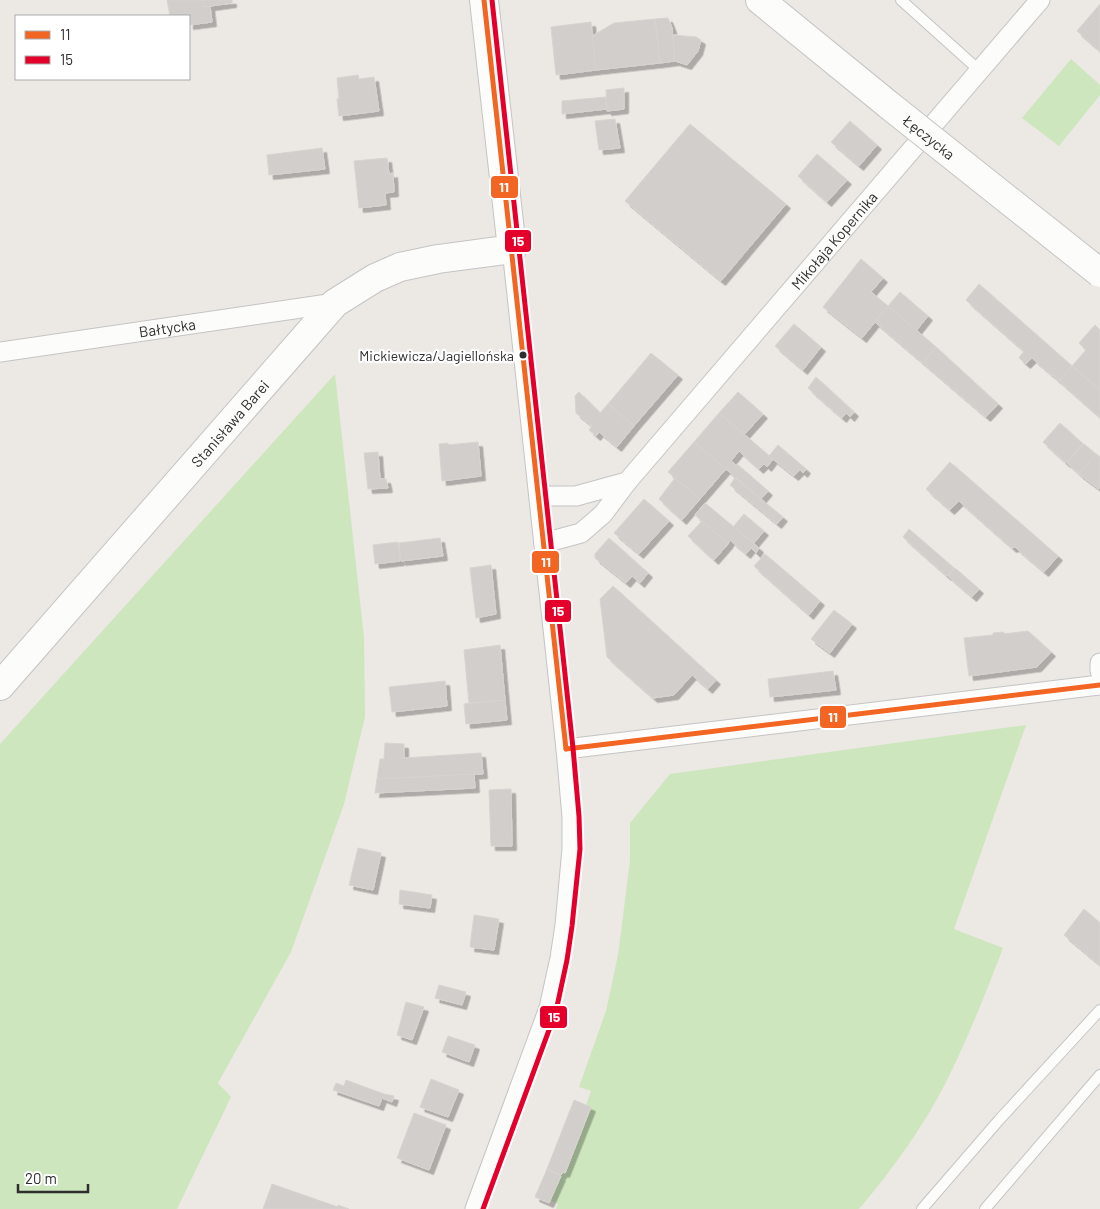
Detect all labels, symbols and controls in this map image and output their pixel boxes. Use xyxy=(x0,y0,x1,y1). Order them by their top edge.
legend xyxy=(15,15,190,80)
text: 11 xyxy=(60,25,71,43)
text: 15 xyxy=(60,50,73,68)
street label: Łęczycka xyxy=(899,110,959,163)
line badge: 11 xyxy=(490,175,519,199)
text: 11 xyxy=(499,178,509,195)
street label: Mikołaja Kopernika xyxy=(787,188,881,293)
line badge: 15 xyxy=(504,229,532,253)
text: 15 xyxy=(512,232,525,249)
street label: Bałtycka xyxy=(138,314,197,341)
place label: Mickiewicza/Jagiellońska xyxy=(359,347,514,364)
marker: Mickiewicza/Jagiellońska xyxy=(518,350,528,360)
street label: Stanisława Barei xyxy=(187,376,273,470)
line badge: 11 xyxy=(531,550,560,574)
text: 11 xyxy=(541,553,551,570)
line badge: 15 xyxy=(544,599,572,623)
text: 15 xyxy=(552,602,565,619)
line badge: 11 xyxy=(819,705,847,729)
text: 11 xyxy=(828,708,838,725)
line badge: 15 xyxy=(539,1005,568,1029)
text: 15 xyxy=(548,1008,561,1025)
scale bar xyxy=(18,1162,88,1194)
text: 20 m xyxy=(25,1169,57,1187)

